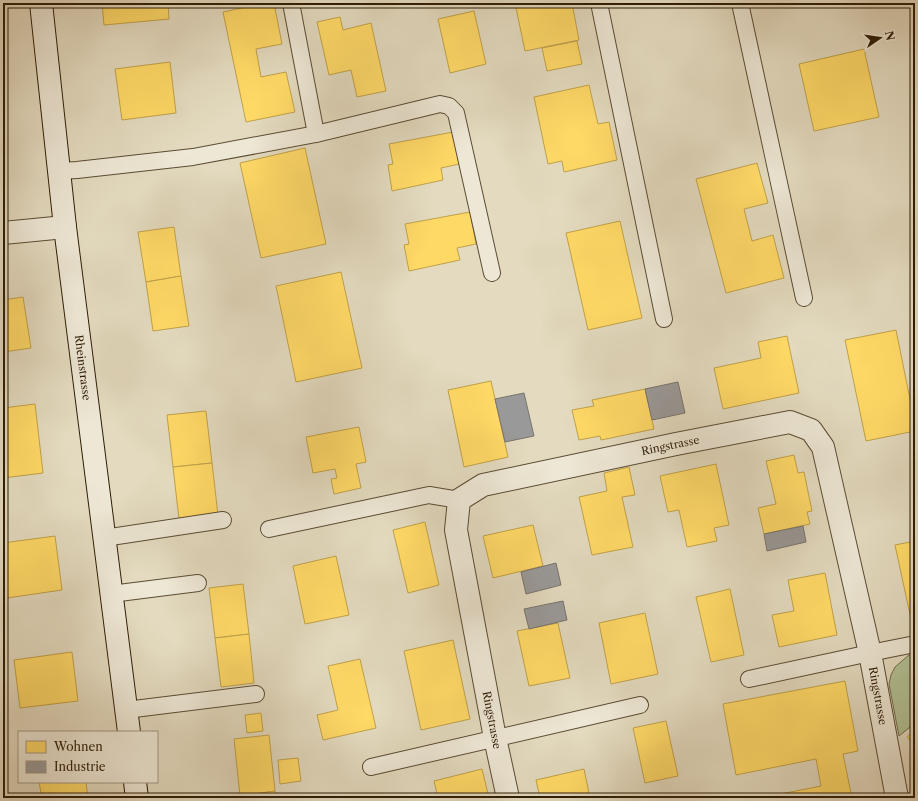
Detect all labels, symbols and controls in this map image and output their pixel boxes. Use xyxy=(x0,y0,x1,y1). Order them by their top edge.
north arrow xyxy=(860,18,900,58)
text: N xyxy=(882,30,898,42)
street label: Rheinstrasse xyxy=(72,334,94,401)
street label: Ringstrasse xyxy=(640,433,701,458)
street label: Ringstrasse xyxy=(866,666,890,726)
street label: Ringstrasse xyxy=(480,690,504,750)
legend xyxy=(18,731,158,783)
text: Wohnen xyxy=(53,739,103,754)
text: Industrie xyxy=(54,759,106,774)

